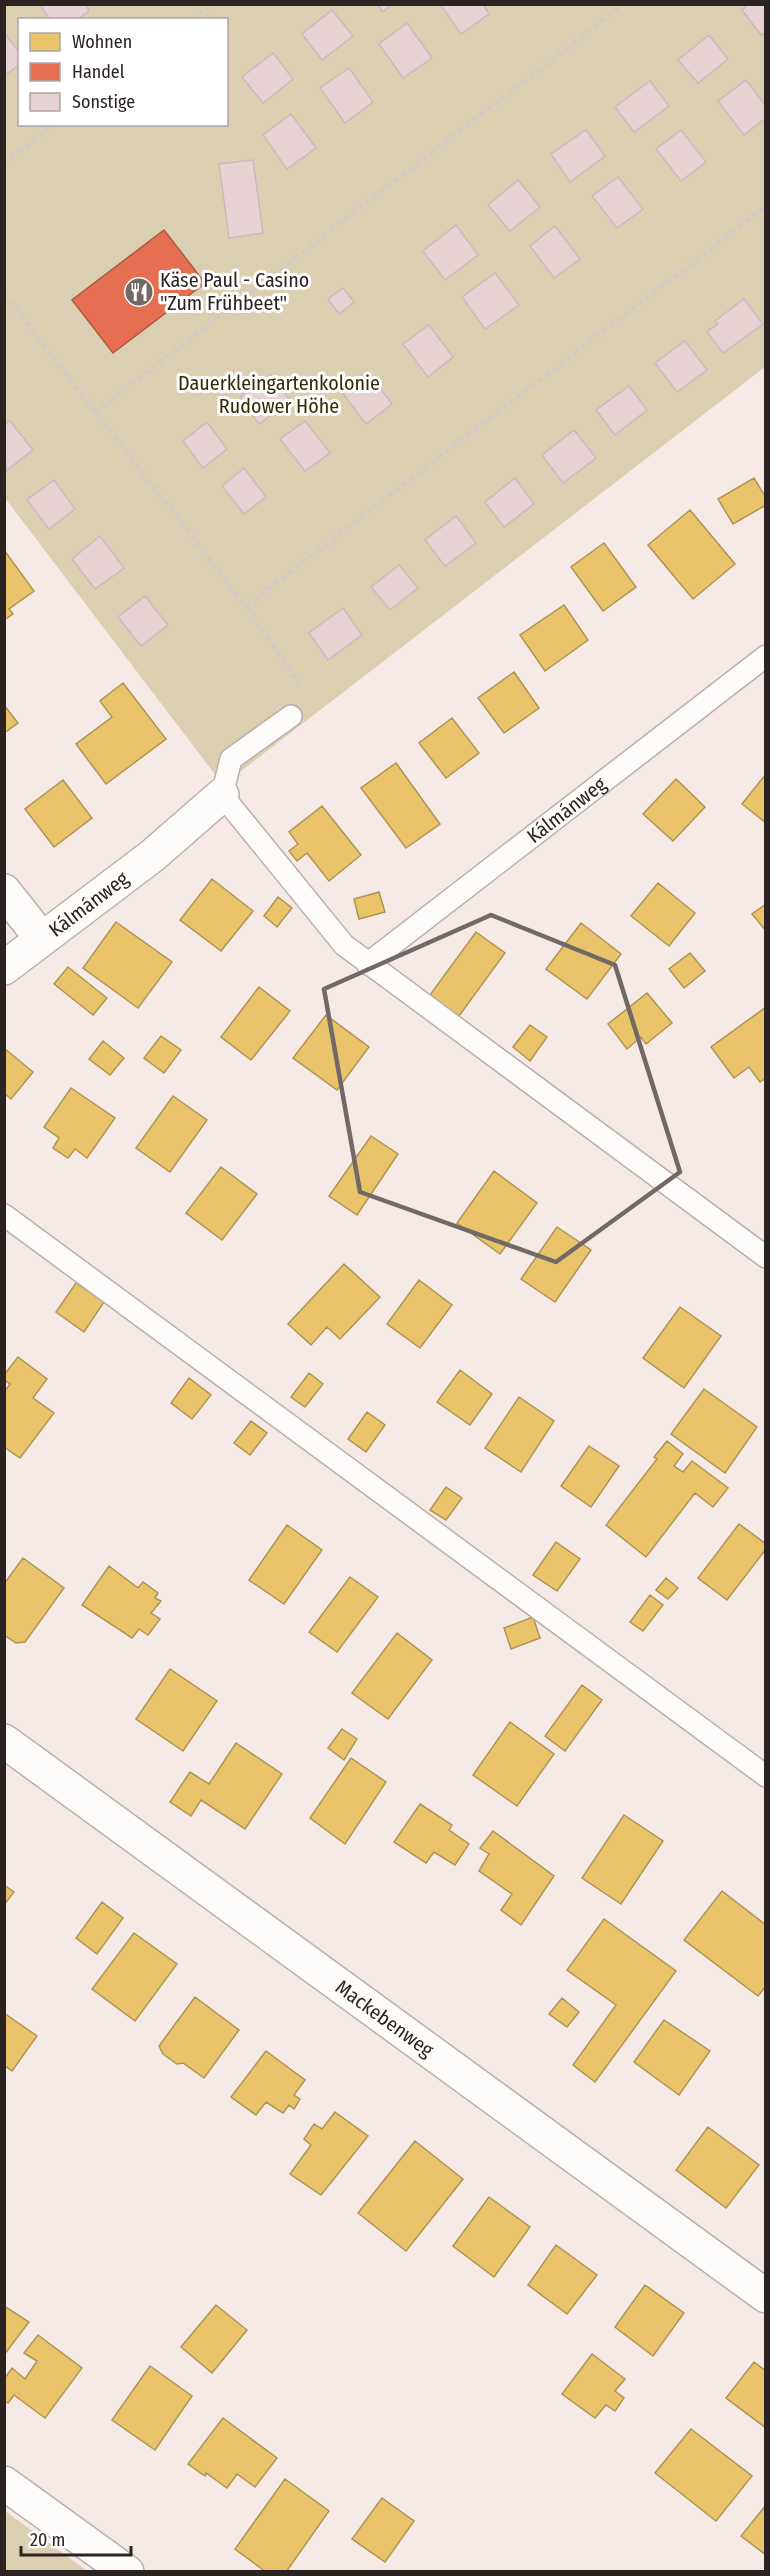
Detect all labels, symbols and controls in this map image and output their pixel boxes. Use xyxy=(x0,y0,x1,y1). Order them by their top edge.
legend xyxy=(18,18,228,126)
text: Wohnen xyxy=(72,31,132,53)
text: Handel xyxy=(72,61,125,83)
text: Sonstige xyxy=(72,91,135,113)
place label: Käse Paul - Casino "Zum Frühbeet" xyxy=(160,268,309,315)
restaurant icon: Käse Paul - Casino "Zum Frühbeet" xyxy=(123,276,155,308)
park label: Dauerkleingartenkolonie Rudower Höhe xyxy=(178,371,380,418)
street label: Kálmánweg xyxy=(522,772,611,848)
street label: Kálmánweg xyxy=(44,866,134,942)
street label: Mackebenweg xyxy=(331,1975,439,2062)
scale bar xyxy=(21,2519,130,2557)
text: 20 m xyxy=(30,2529,65,2551)

